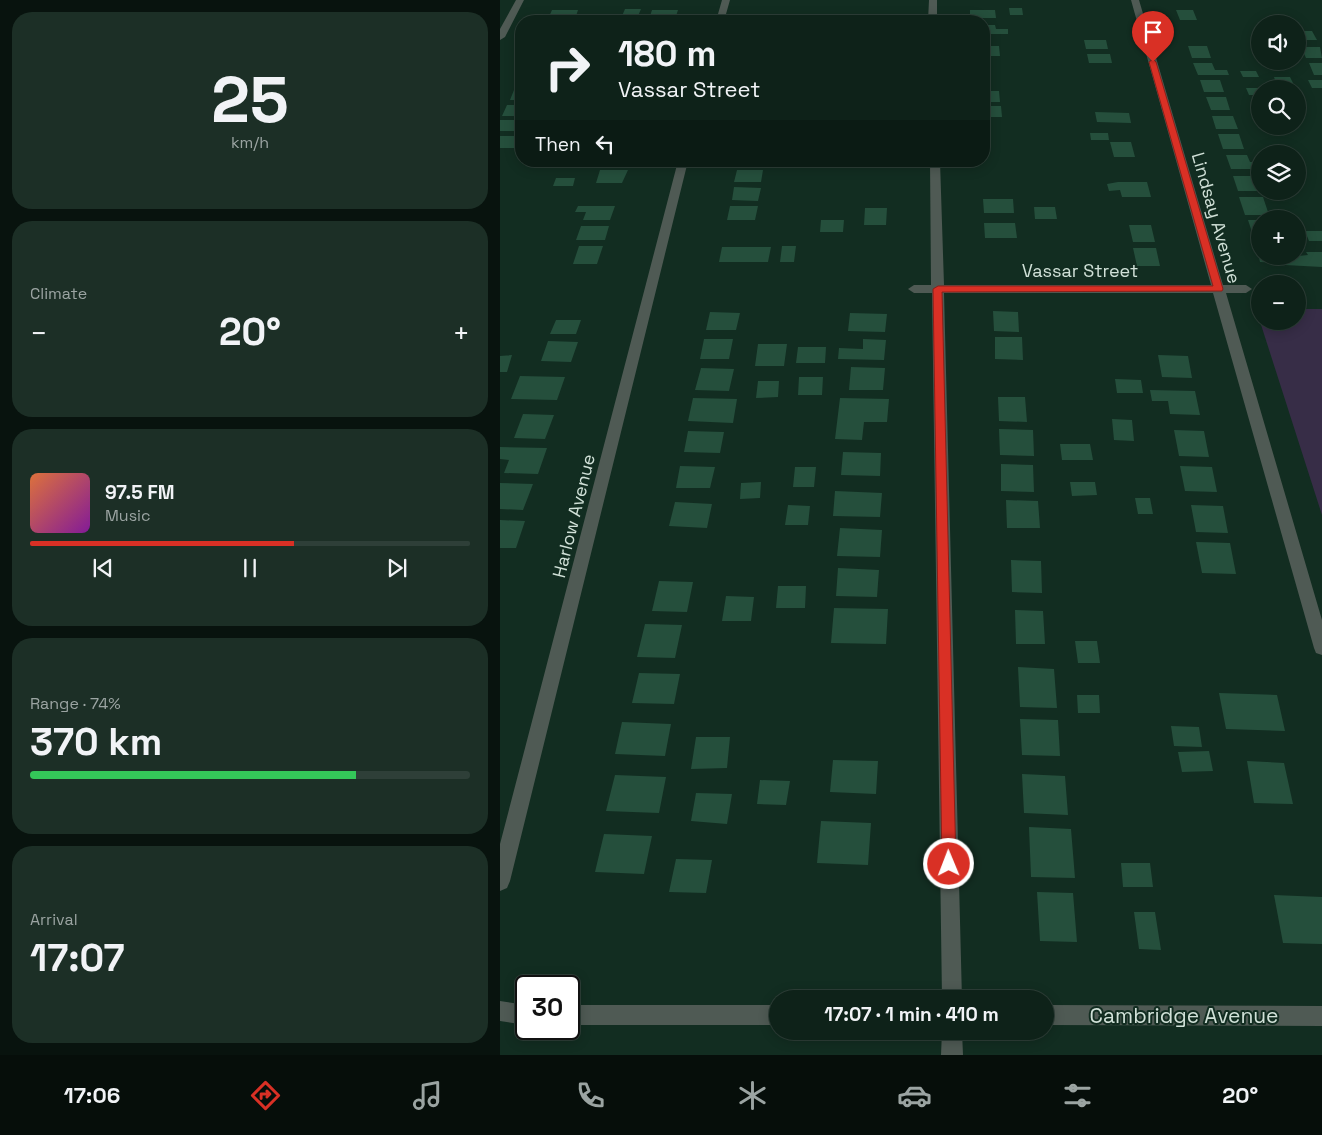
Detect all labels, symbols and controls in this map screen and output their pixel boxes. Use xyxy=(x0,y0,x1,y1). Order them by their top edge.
pin xyxy=(1132,11,1174,62)
map controls xyxy=(1251,15,1306,330)
button: sound xyxy=(1251,15,1306,70)
icon: arrive xyxy=(1139,18,1167,46)
text: 180 m xyxy=(618,32,716,76)
icon: right xyxy=(535,35,600,100)
text: 25 xyxy=(211,58,289,141)
text: Vassar Street xyxy=(618,75,760,103)
button: search xyxy=(1251,80,1306,135)
icon: left xyxy=(591,130,619,158)
text: km/h xyxy=(231,132,269,153)
text: Then xyxy=(535,132,581,157)
button: layers xyxy=(1251,145,1306,200)
street label: Lindsay Avenue xyxy=(1187,150,1246,286)
button: + xyxy=(1251,210,1306,265)
street label: Vassar Street xyxy=(1022,259,1138,282)
button: − xyxy=(1251,275,1306,330)
text: Climate xyxy=(30,283,87,304)
text: 20° xyxy=(219,308,281,356)
text: − xyxy=(30,315,47,351)
text: + xyxy=(453,315,470,351)
street label: Harlow Avenue xyxy=(547,452,600,580)
text: 97.5 FM xyxy=(105,480,174,505)
text: Music xyxy=(105,505,151,526)
icon: previous xyxy=(89,554,117,582)
icon: pause xyxy=(236,554,264,582)
icon: next xyxy=(383,554,411,582)
text: Range · 74% xyxy=(30,693,121,714)
text: 370 km xyxy=(30,718,162,766)
position arrow xyxy=(922,837,974,889)
text: Arrival xyxy=(30,909,78,930)
text: 17:07 xyxy=(30,934,124,982)
speed limit sign: 30 xyxy=(515,975,580,1040)
text: 17:07 · 1 min · 410 m xyxy=(824,1002,999,1027)
street label: Cambridge Avenue xyxy=(1090,1002,1278,1029)
icon: directions xyxy=(248,1078,283,1113)
icon: music xyxy=(410,1078,445,1113)
icon: phone xyxy=(573,1078,608,1113)
icon: climate xyxy=(735,1078,770,1113)
icon: car xyxy=(897,1078,932,1113)
icon: filters xyxy=(1060,1078,1095,1113)
text: 17:06 xyxy=(64,1081,120,1109)
text: 20° xyxy=(1222,1081,1258,1109)

